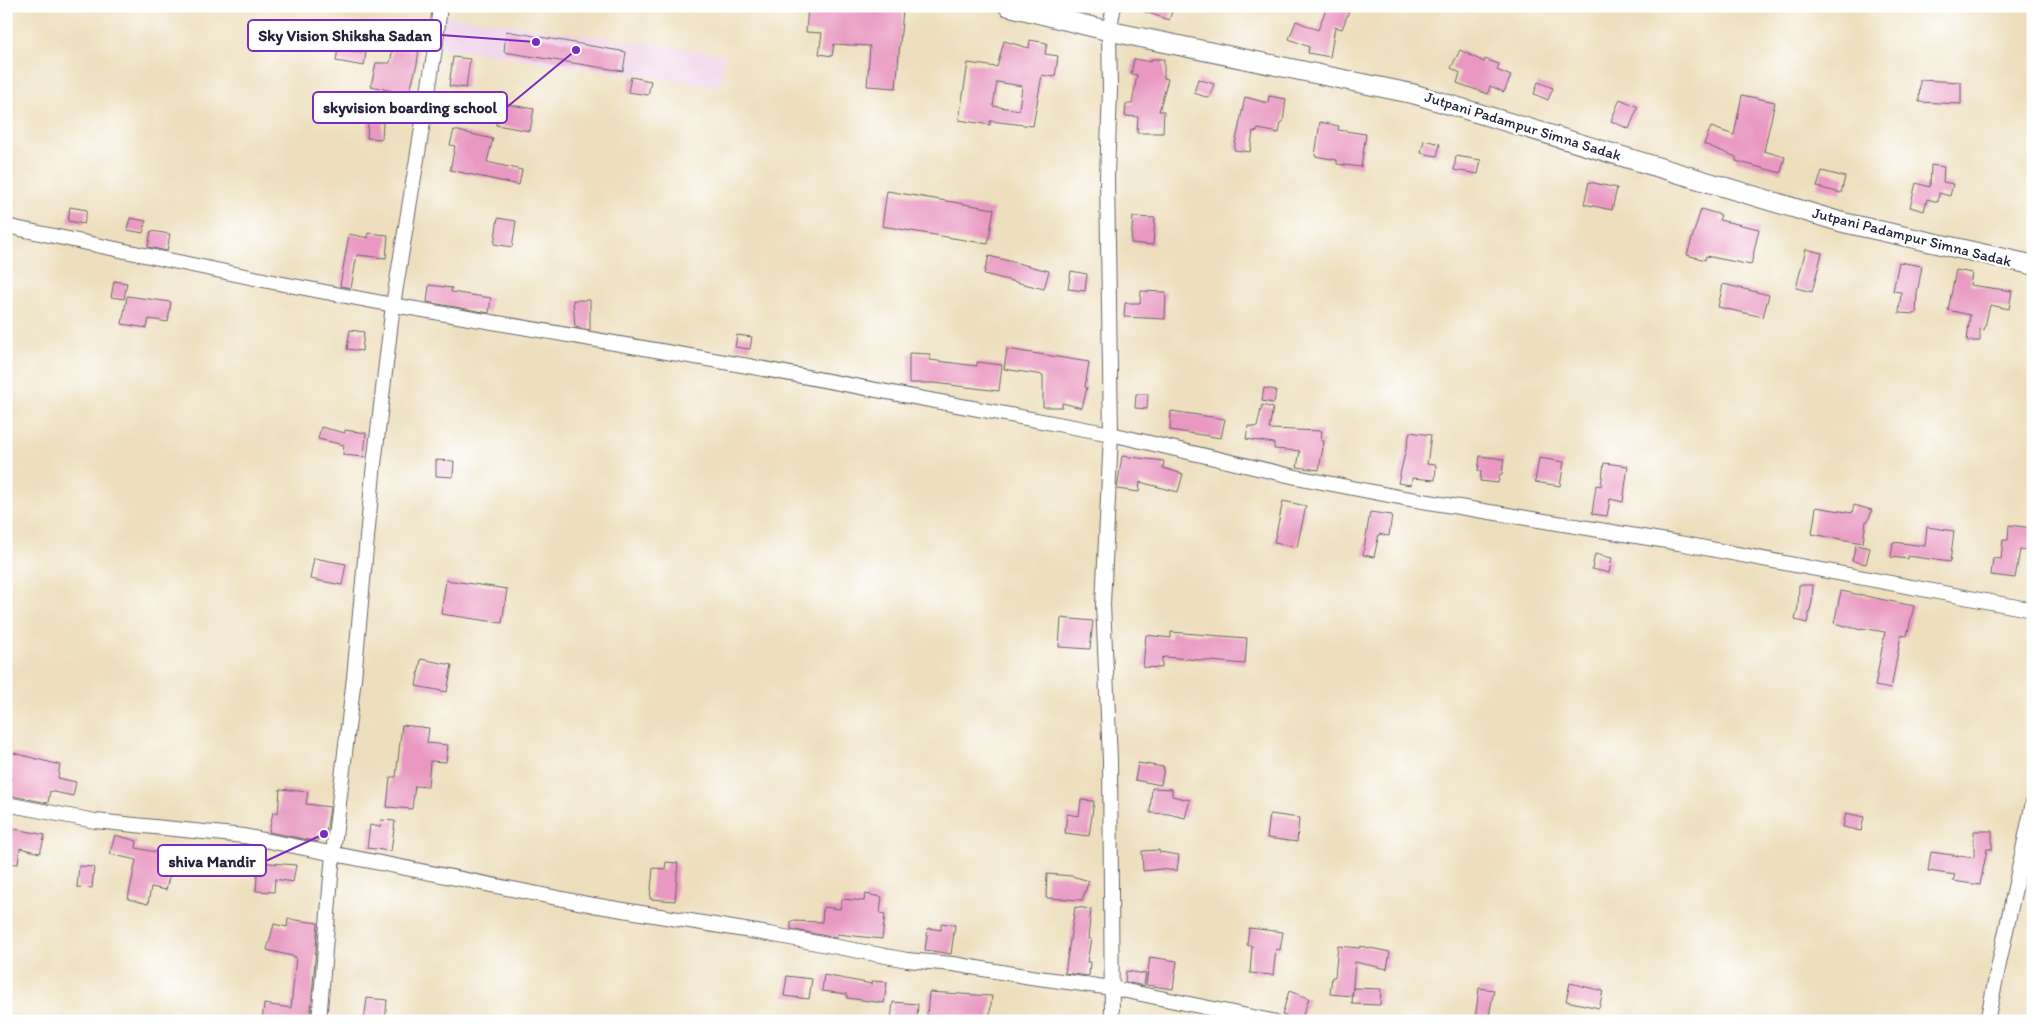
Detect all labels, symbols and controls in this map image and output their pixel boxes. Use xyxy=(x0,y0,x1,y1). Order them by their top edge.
callout: Sky Vision Shiksha Sadan xyxy=(248,20,441,51)
text: Sky Vision Shiksha Sadan xyxy=(258,26,433,46)
street label: Jutpani Padampur Simna Sadak xyxy=(1423,88,1624,165)
callout: skyvision boarding school xyxy=(313,92,507,123)
text: skyvision boarding school xyxy=(323,98,497,118)
street label: Jutpani Padampur Simna Sadak xyxy=(1811,204,2014,271)
callout: shiva Mandir xyxy=(158,845,266,876)
text: shiva Mandir xyxy=(168,852,256,871)

